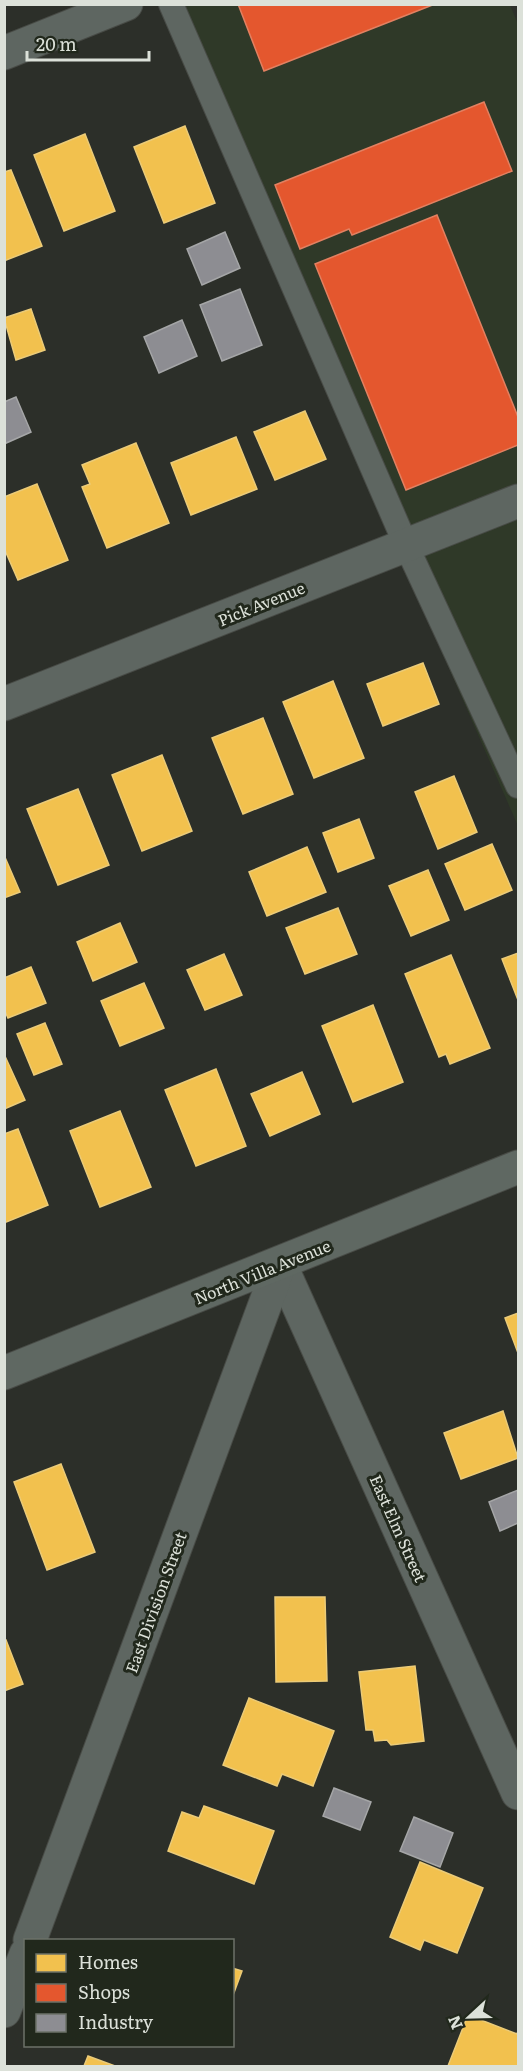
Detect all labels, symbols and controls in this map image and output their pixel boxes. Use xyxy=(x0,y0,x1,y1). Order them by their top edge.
scale bar xyxy=(27,24,148,62)
text: 20 m xyxy=(36,30,77,57)
street label: Pick Avenue xyxy=(214,575,308,631)
street label: North Villa Avenue xyxy=(190,1233,334,1309)
street label: East Elm Street xyxy=(365,1470,434,1586)
street label: East Division Street xyxy=(118,1528,192,1676)
legend xyxy=(24,1939,234,2047)
text: Homes xyxy=(78,1948,138,1975)
text: Shops xyxy=(78,1978,130,2005)
north arrow xyxy=(439,1987,499,2047)
text: Industry xyxy=(78,2008,154,2035)
text: N xyxy=(441,2012,468,2034)

